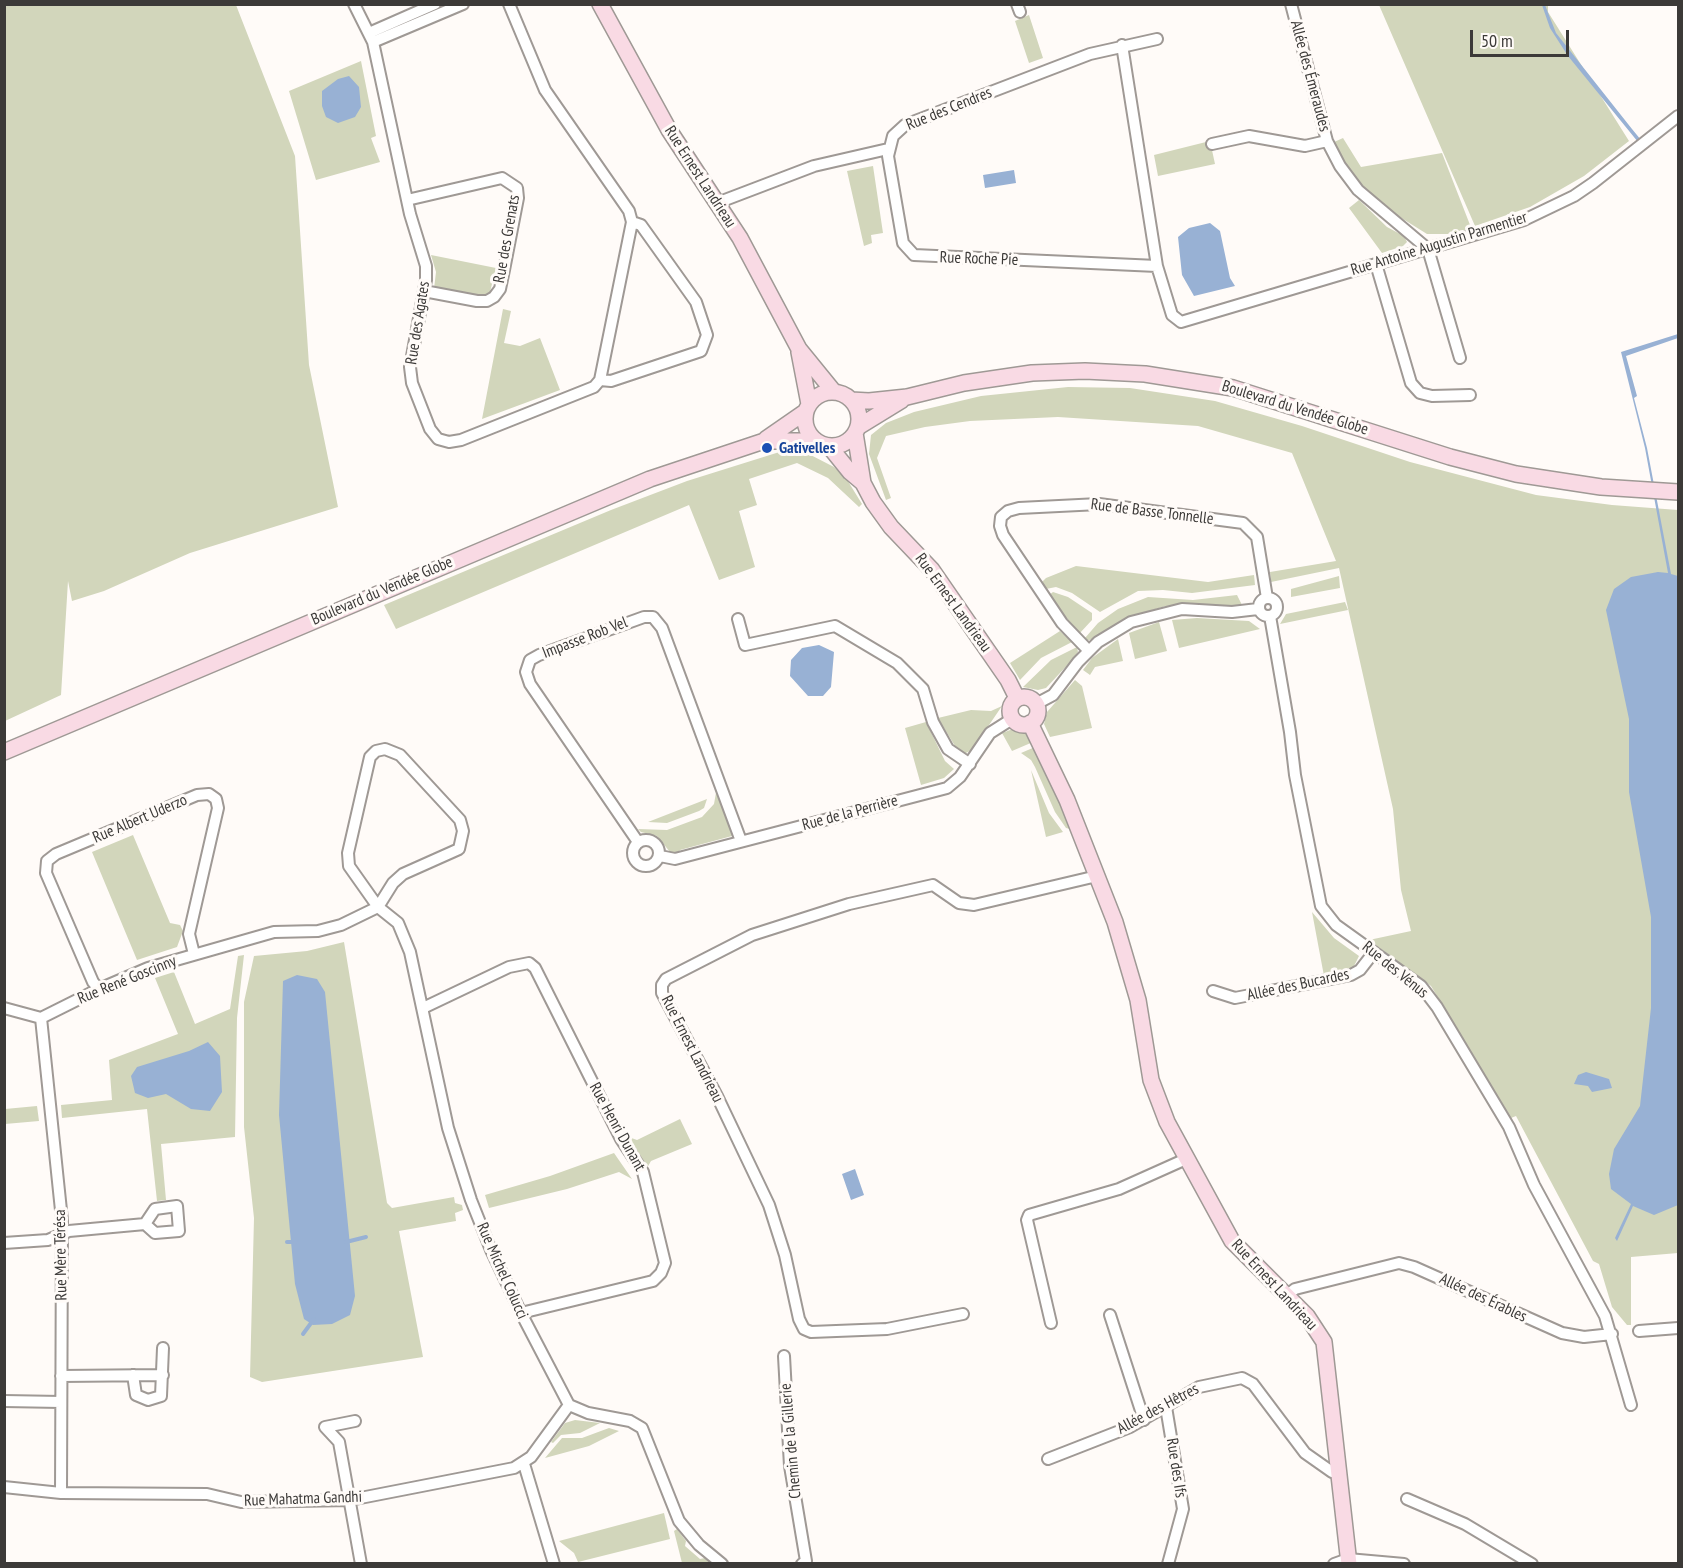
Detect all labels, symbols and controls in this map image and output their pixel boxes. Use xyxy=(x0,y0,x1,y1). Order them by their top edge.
street label: Allée des Émeraudes xyxy=(1286,18,1334,134)
scale bar xyxy=(1473,18,1572,56)
text: 50 m xyxy=(1481,29,1513,52)
street label: Rue des Cendres xyxy=(903,83,995,135)
street label: Rue Ernest Landrieau xyxy=(660,123,740,231)
street label: Rue des Grenats xyxy=(490,193,524,285)
street label: Rue Antoine Augustin Parmentier xyxy=(1348,208,1530,280)
street label: Rue Roche Pie xyxy=(939,248,1019,270)
street label: Rue des Agates xyxy=(402,280,434,366)
street label: Boulevard du Vendée Globe xyxy=(1220,377,1370,439)
place label: Gativelles xyxy=(779,438,835,458)
marker: Gativelles xyxy=(760,441,774,455)
street label: Rue de Basse Tonnelle xyxy=(1090,495,1214,529)
street label: Rue Ernest Landrieau xyxy=(911,550,995,656)
street label: Boulevard du Vendée Globe xyxy=(308,553,456,629)
street label: Impasse Rob Vel xyxy=(540,613,630,663)
street label: Rue Albert Uderzo xyxy=(90,790,190,848)
street label: Rue de la Perrière xyxy=(800,791,900,835)
street label: Rue des Vénus xyxy=(1358,938,1432,1002)
street label: Rue René Goscinny xyxy=(75,951,179,1009)
street label: Allée des Bucardes xyxy=(1245,965,1351,1005)
street label: Rue Ernest Landrieau xyxy=(657,992,727,1106)
street label: Rue Henri Dunant xyxy=(585,1079,649,1175)
street label: Rue Mère Térésa xyxy=(51,1209,71,1301)
street label: Rue Michel Colucci xyxy=(472,1220,532,1322)
street label: Rue Ernest Landrieau xyxy=(1227,1236,1321,1334)
street label: Allée des Érables xyxy=(1436,1269,1530,1327)
street label: Allée des Hêtres xyxy=(1114,1379,1202,1439)
street label: Chemin de la Gillerie xyxy=(776,1383,806,1499)
street label: Rue des Ifs xyxy=(1162,1437,1190,1499)
street label: Rue Mahatma Gandhi xyxy=(244,1487,362,1511)

